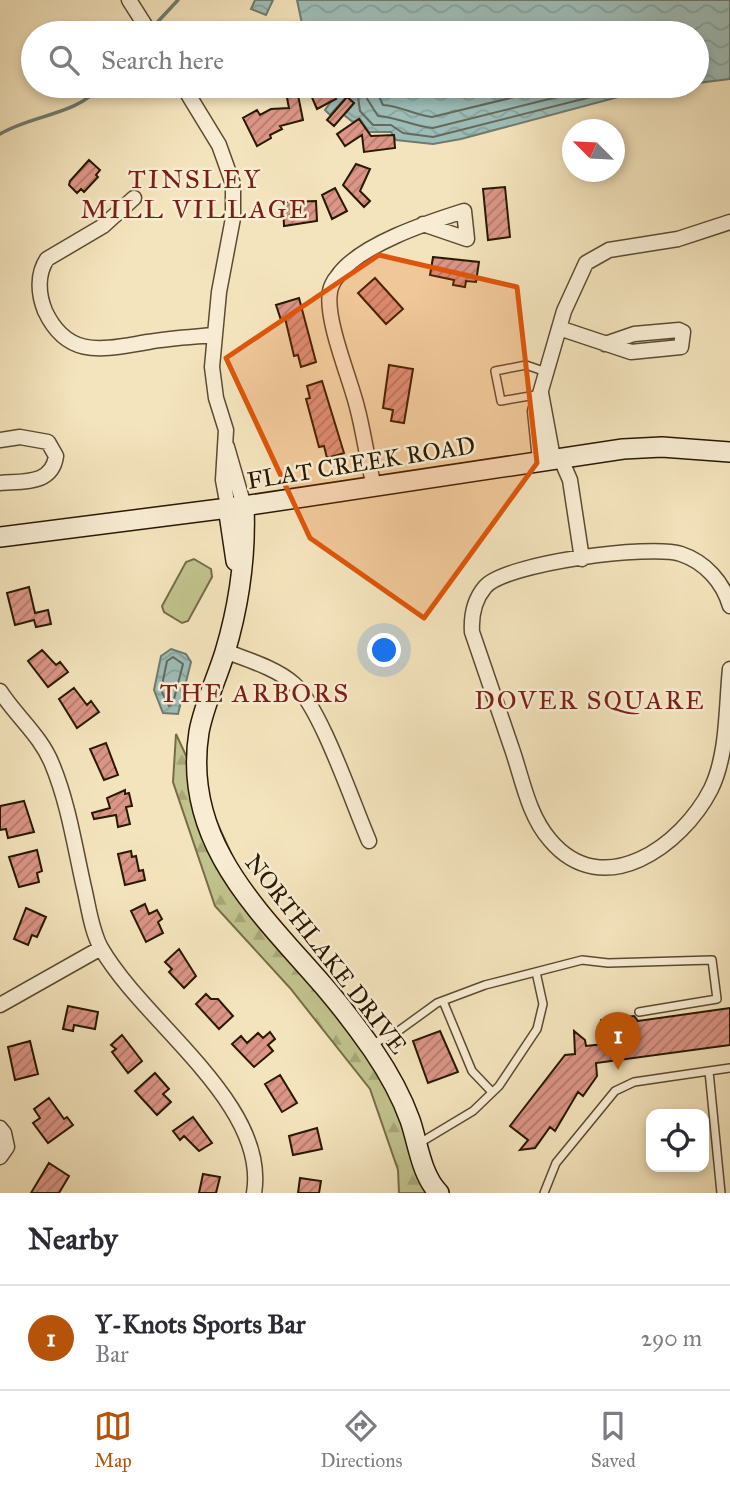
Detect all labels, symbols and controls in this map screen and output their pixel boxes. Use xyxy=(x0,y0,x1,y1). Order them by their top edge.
search box xyxy=(21,21,709,98)
icon: search xyxy=(45,41,83,79)
text: Search here xyxy=(101,44,224,76)
north arrow xyxy=(562,119,625,182)
district label: TINSLEY MILL VILLAGE xyxy=(81,163,309,225)
street label: FLAT CREEK ROAD xyxy=(245,430,477,496)
your location xyxy=(367,633,401,667)
district label: THE ARBORS xyxy=(160,677,350,709)
district label: DOVER SQUARE xyxy=(474,684,706,716)
street label: NORTHLAKE DRIVE xyxy=(239,848,413,1060)
pin: 1 xyxy=(595,1012,641,1070)
map controls xyxy=(646,1109,709,1172)
button: locate xyxy=(646,1109,709,1172)
text: Nearby xyxy=(28,1221,118,1257)
text: Y-Knots Sports Bar xyxy=(95,1308,305,1340)
text: 1 xyxy=(46,1324,56,1352)
text: 290 m xyxy=(641,1324,702,1352)
text: Bar xyxy=(95,1340,129,1368)
tab: Map xyxy=(94,1407,132,1472)
tab: Directions xyxy=(320,1407,402,1472)
tab: Saved xyxy=(591,1407,636,1472)

